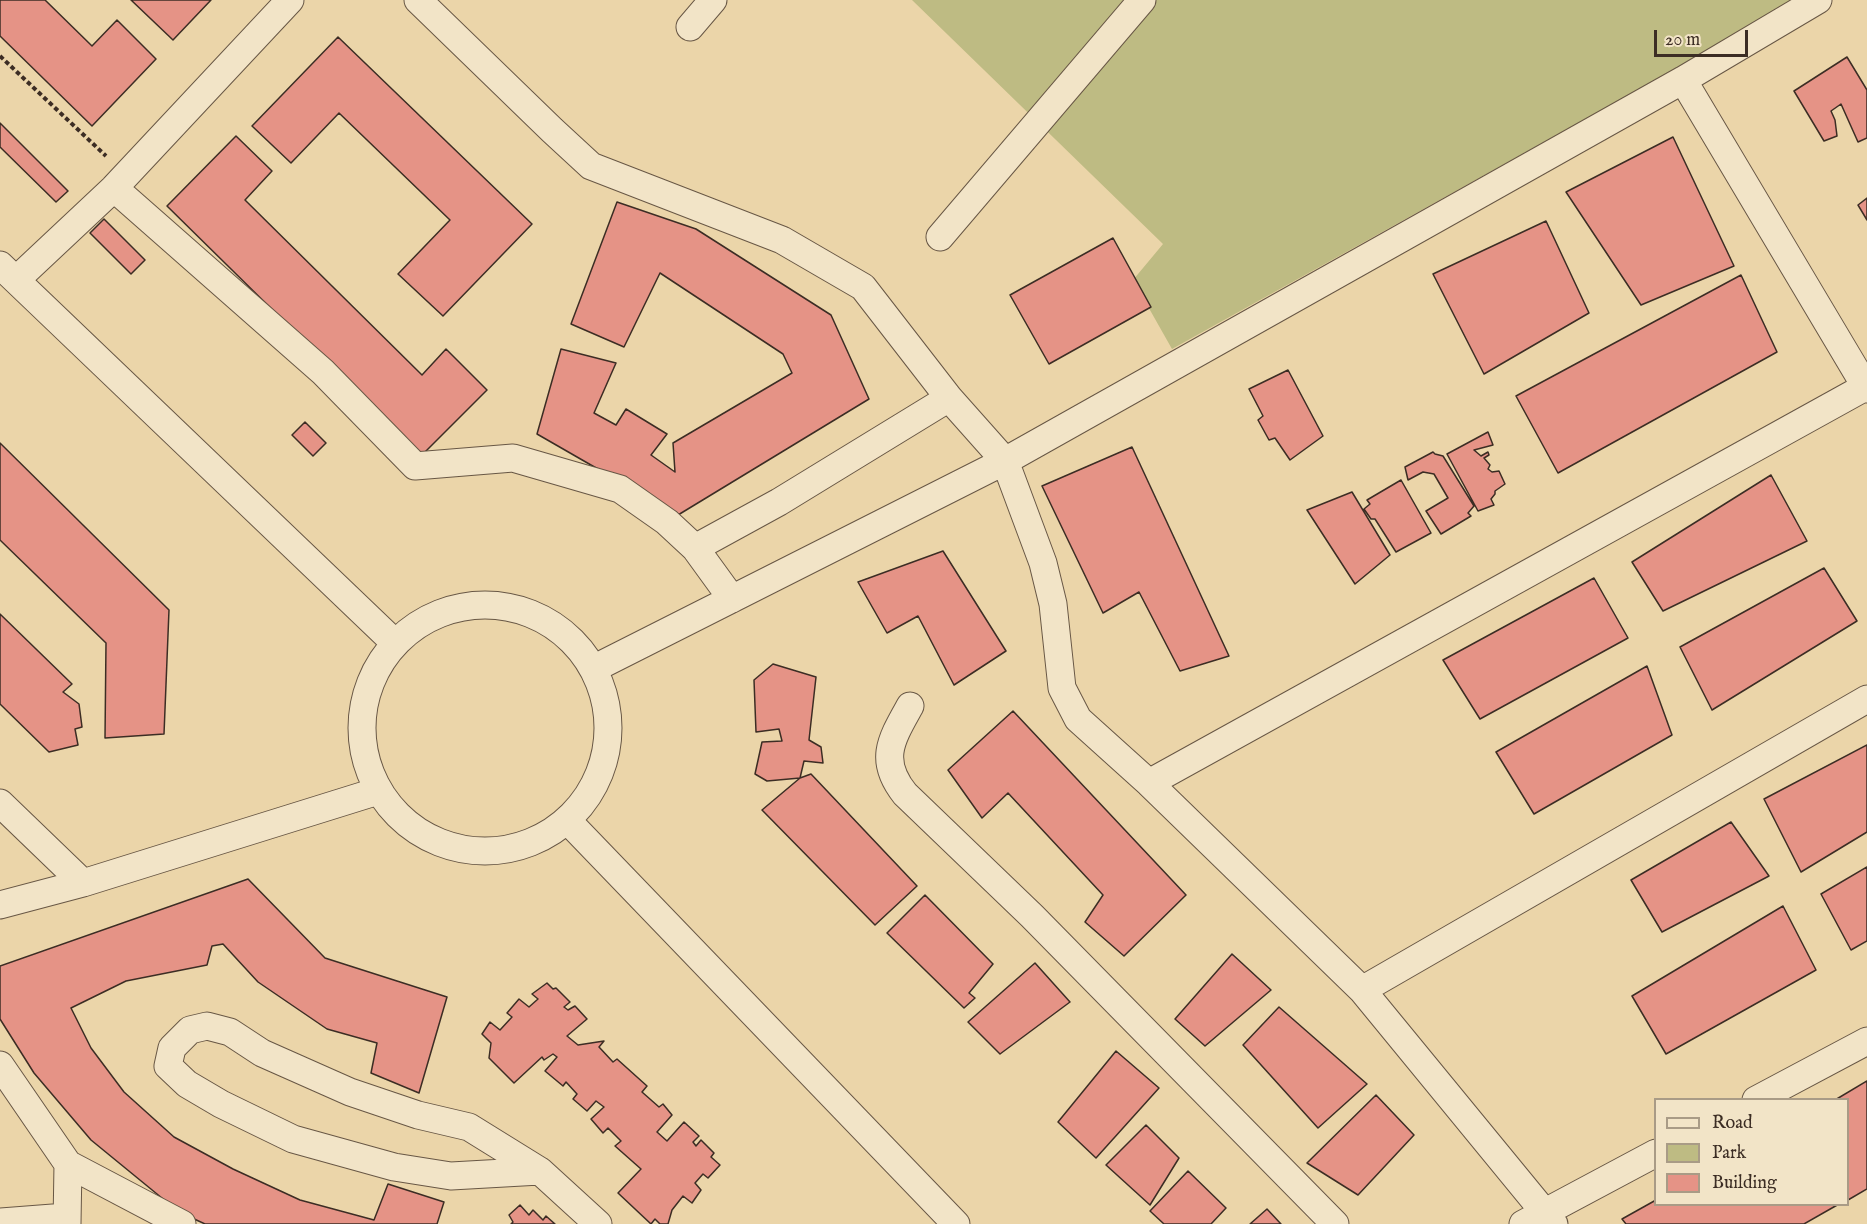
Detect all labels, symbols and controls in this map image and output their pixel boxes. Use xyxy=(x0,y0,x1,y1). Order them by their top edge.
scale bar xyxy=(1657,18,1752,56)
text: 20 m xyxy=(1665,29,1700,52)
legend xyxy=(1654,1098,1849,1206)
text: Road xyxy=(1712,1112,1753,1135)
text: Park xyxy=(1712,1142,1746,1165)
text: Building xyxy=(1712,1172,1777,1195)

